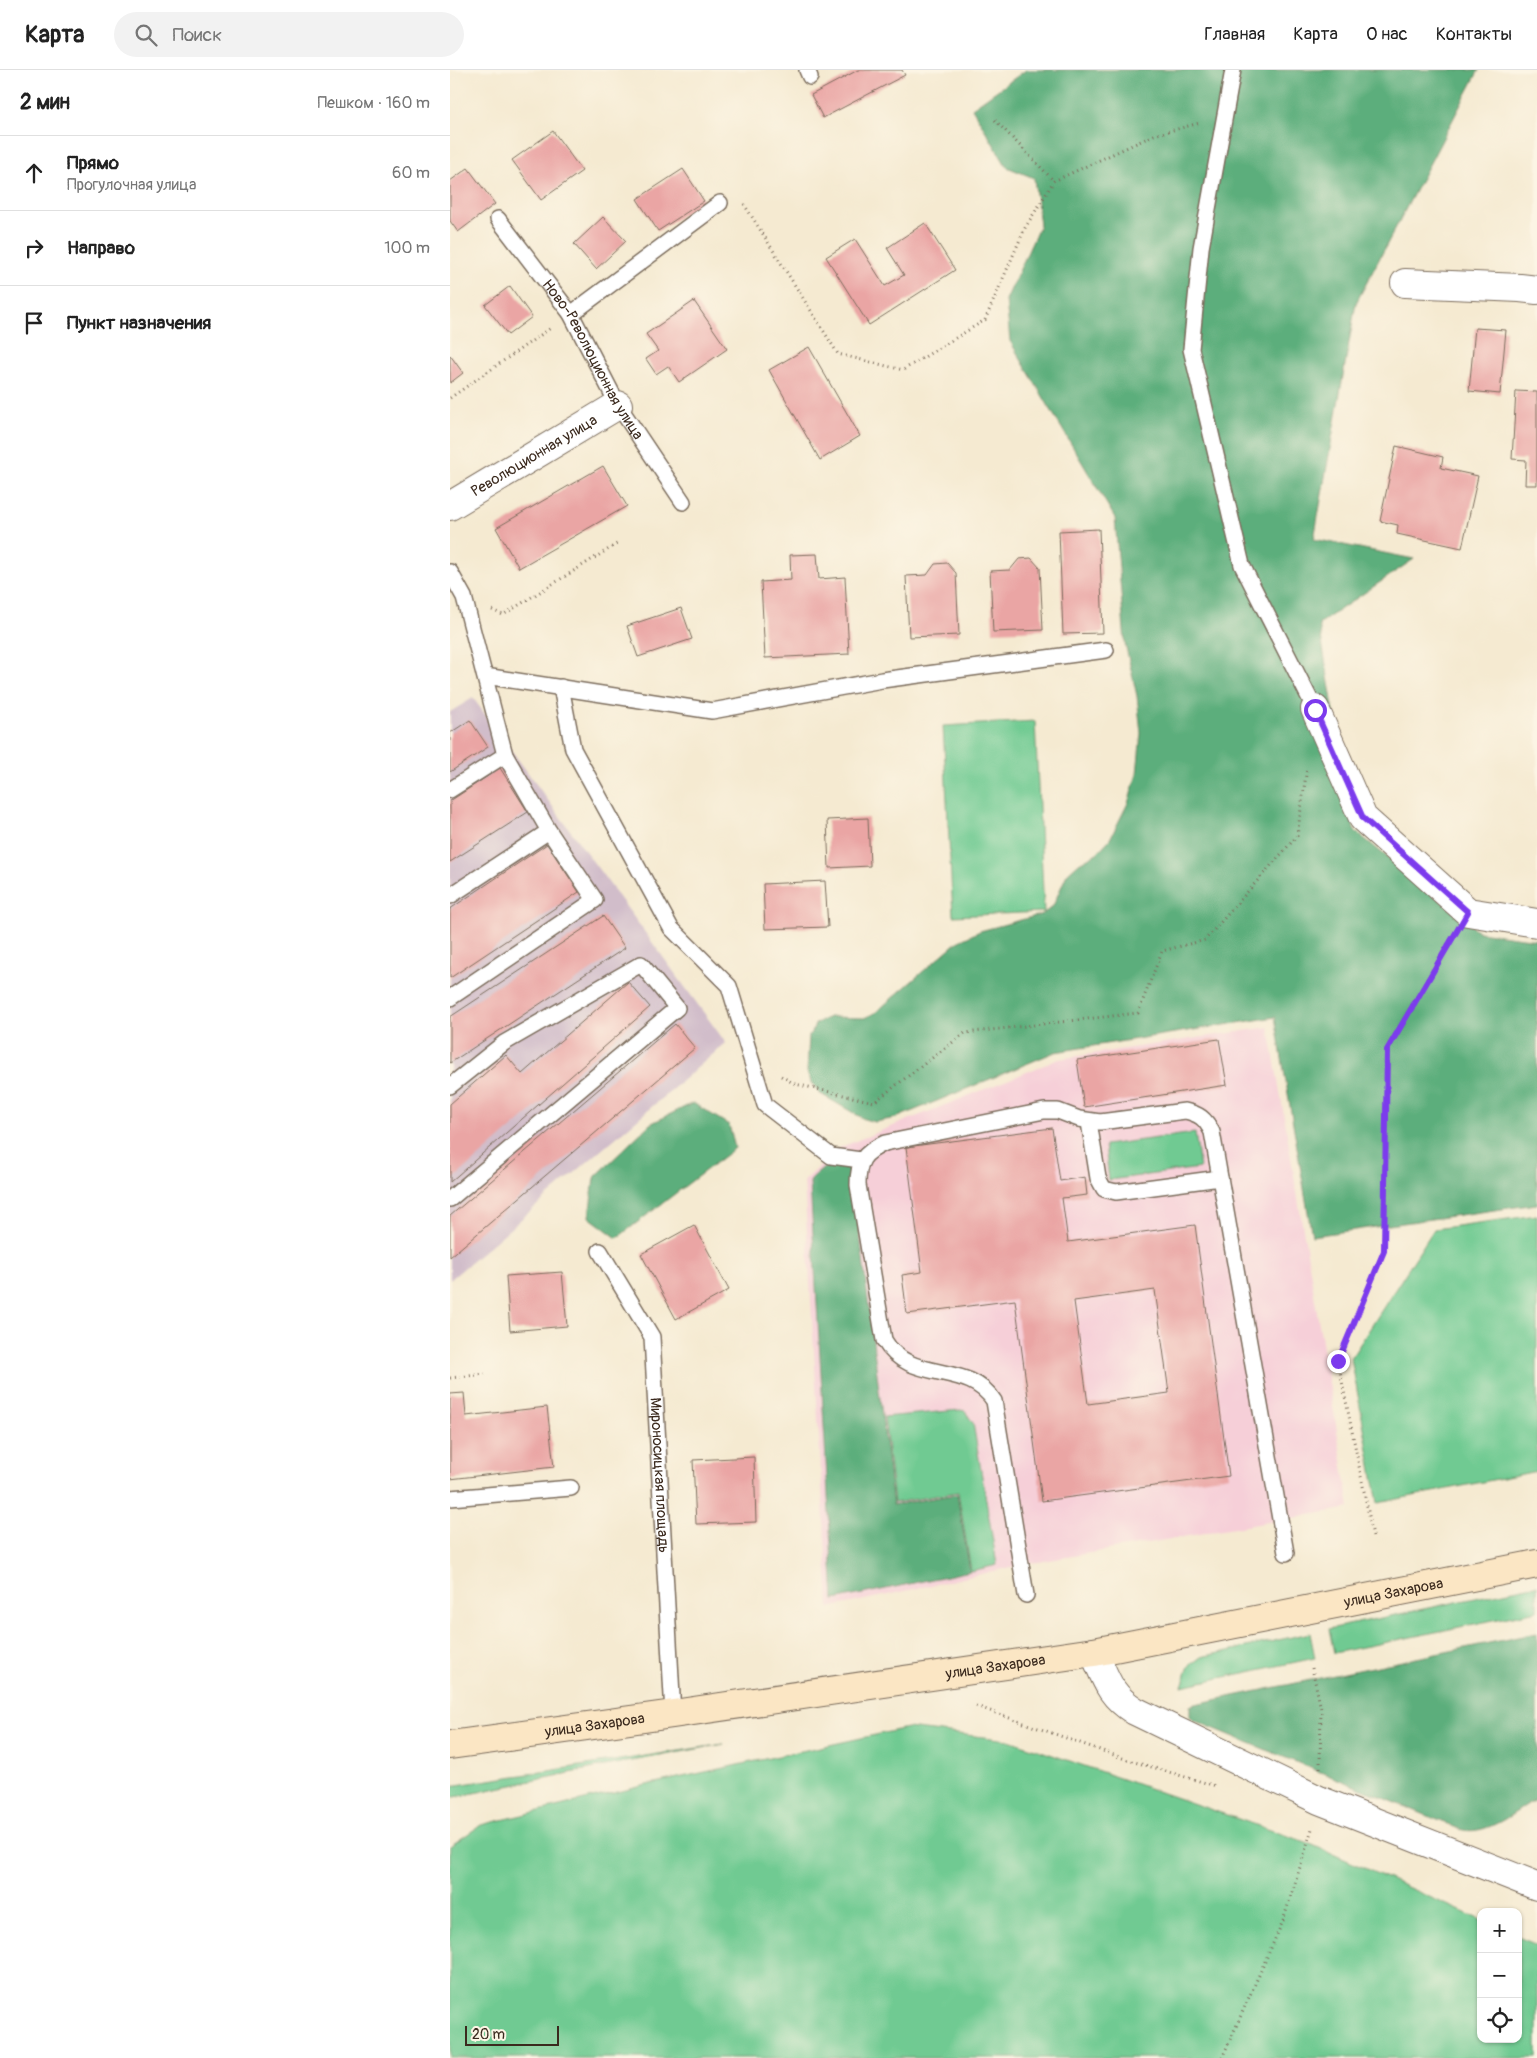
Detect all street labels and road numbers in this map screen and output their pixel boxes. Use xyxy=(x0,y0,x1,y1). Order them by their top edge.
street label: Ново-Революционная улица xyxy=(538,276,647,443)
street label: Революционная улица xyxy=(468,411,601,501)
street label: Мироносицкая площадь xyxy=(645,1397,673,1554)
street label: улица Захарова xyxy=(1341,1574,1445,1612)
street label: улица Захарова xyxy=(943,1650,1047,1684)
street label: улица Захарова xyxy=(543,1709,646,1742)

